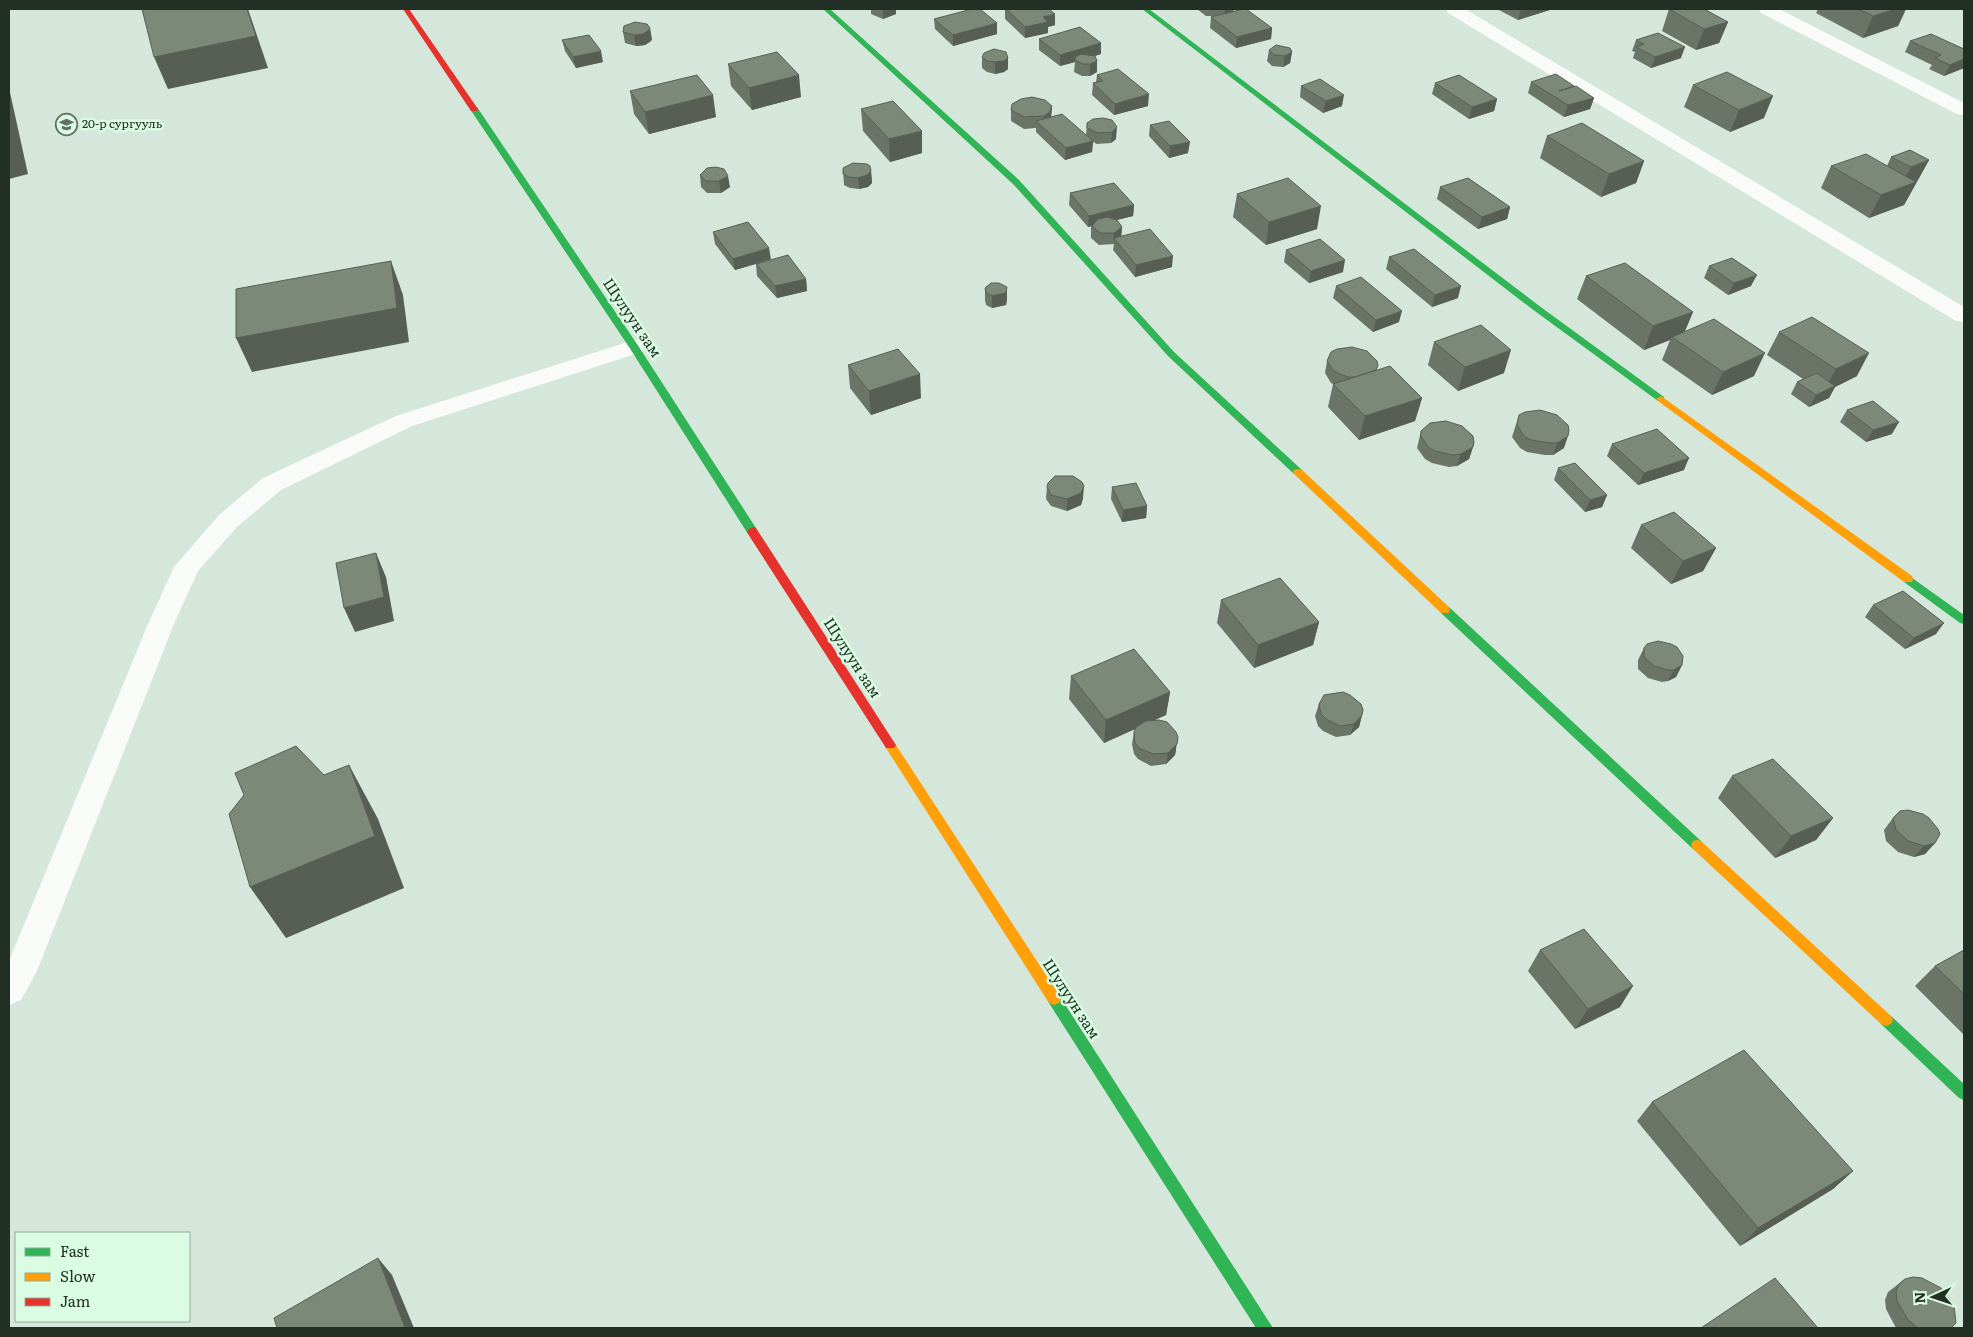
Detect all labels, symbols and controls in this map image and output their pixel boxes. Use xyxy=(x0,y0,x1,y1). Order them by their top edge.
school or university icon: 20-р сургууль xyxy=(54,112,78,136)
place label: 20-р сургууль xyxy=(82,114,163,132)
street label: Шулуун зам xyxy=(598,273,668,362)
street label: Шулуун зам xyxy=(819,613,888,702)
street label: Шулуун зам xyxy=(1038,954,1107,1043)
legend xyxy=(15,1232,190,1322)
text: Fast xyxy=(60,1239,89,1262)
text: Slow xyxy=(60,1264,95,1287)
north arrow xyxy=(1908,1272,1958,1322)
text: Jam xyxy=(60,1289,91,1312)
text: N xyxy=(1909,1291,1929,1304)

